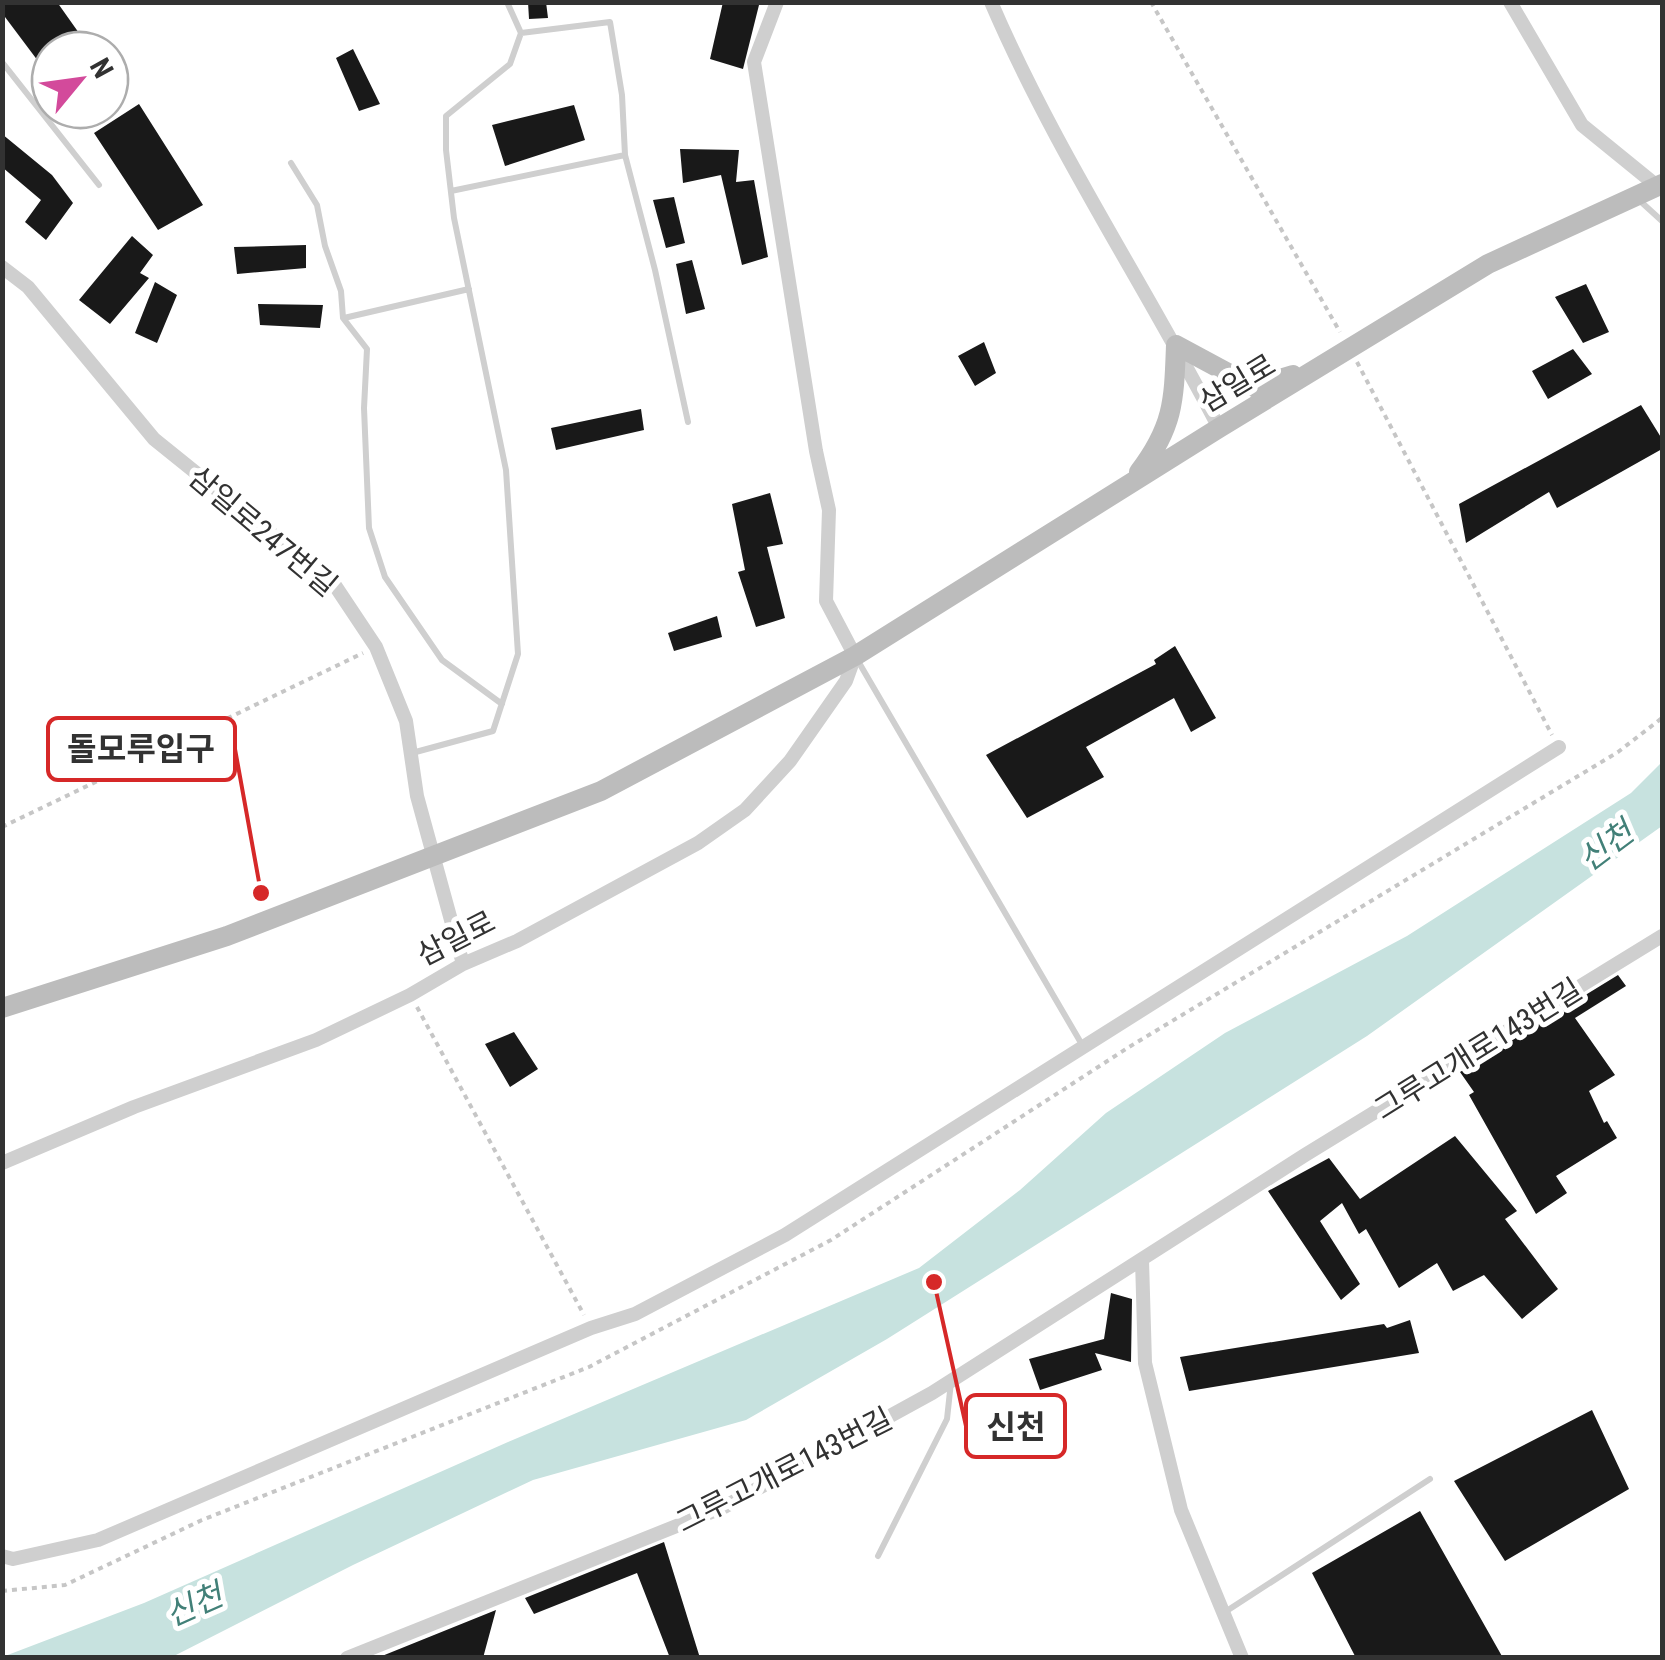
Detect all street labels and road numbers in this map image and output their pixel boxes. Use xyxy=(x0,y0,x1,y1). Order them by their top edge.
street label: 삼일로 xyxy=(1192,347,1282,419)
street label: 삼일로247번길 xyxy=(182,459,344,603)
street label: 삼일로 xyxy=(411,904,501,972)
street label: 그루고개로143번길 xyxy=(1368,971,1588,1127)
street label: 그루고개로143번길 xyxy=(670,1400,898,1540)

